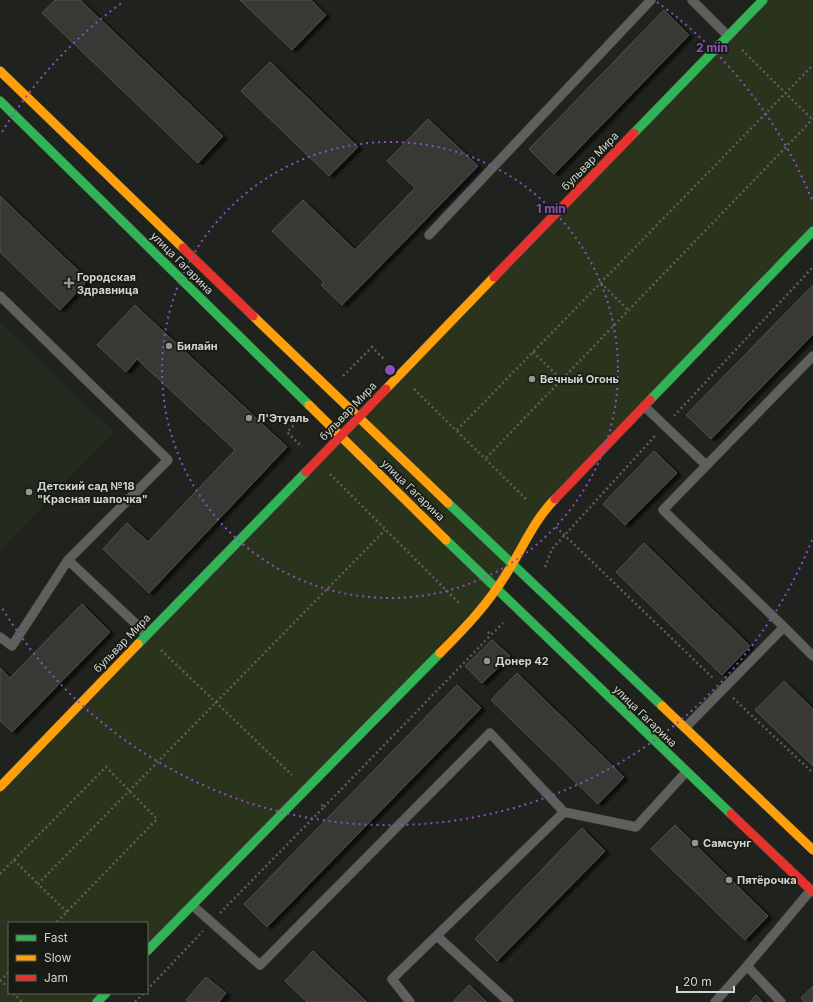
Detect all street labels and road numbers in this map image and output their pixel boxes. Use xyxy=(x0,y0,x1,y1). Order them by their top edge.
street label: бульвар Мира xyxy=(558,129,622,193)
street label: улица Гагарина xyxy=(148,229,216,297)
street label: бульвар Мира xyxy=(316,379,380,443)
street label: улица Гагарина xyxy=(378,456,448,524)
street label: бульвар Мира xyxy=(90,611,154,675)
street label: улица Гагарина xyxy=(610,682,680,750)

